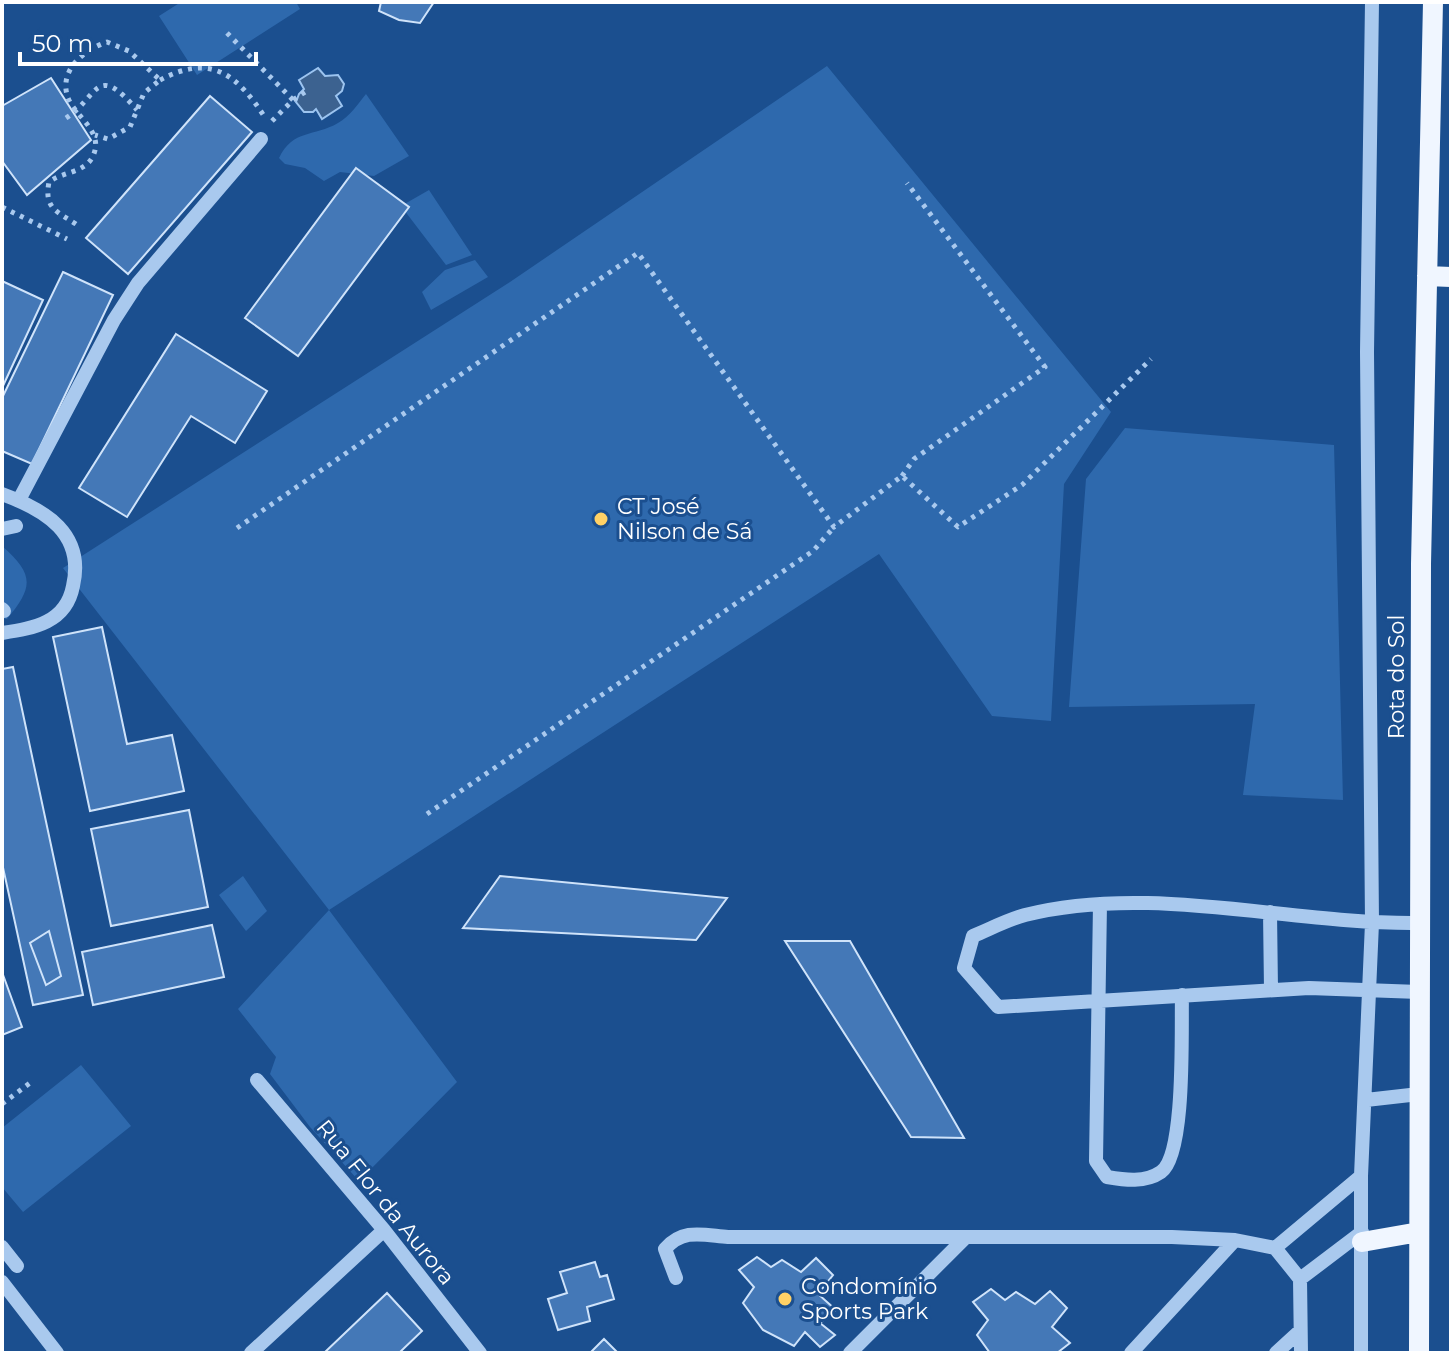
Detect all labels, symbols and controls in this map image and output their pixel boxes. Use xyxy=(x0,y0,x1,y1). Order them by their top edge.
scale bar xyxy=(20,16,256,66)
text: 50 m xyxy=(32,29,93,58)
place label: CT José Nilson de Sá xyxy=(617,493,752,545)
marker: CT José Nilson de Sá xyxy=(592,510,610,528)
street label: Rota do Sol xyxy=(1383,615,1410,739)
street label: Rua Flor da Aurora xyxy=(311,1114,461,1290)
place label: Condomínio Sports Park xyxy=(801,1273,937,1325)
marker: Condomínio Sports Park xyxy=(776,1290,794,1308)

